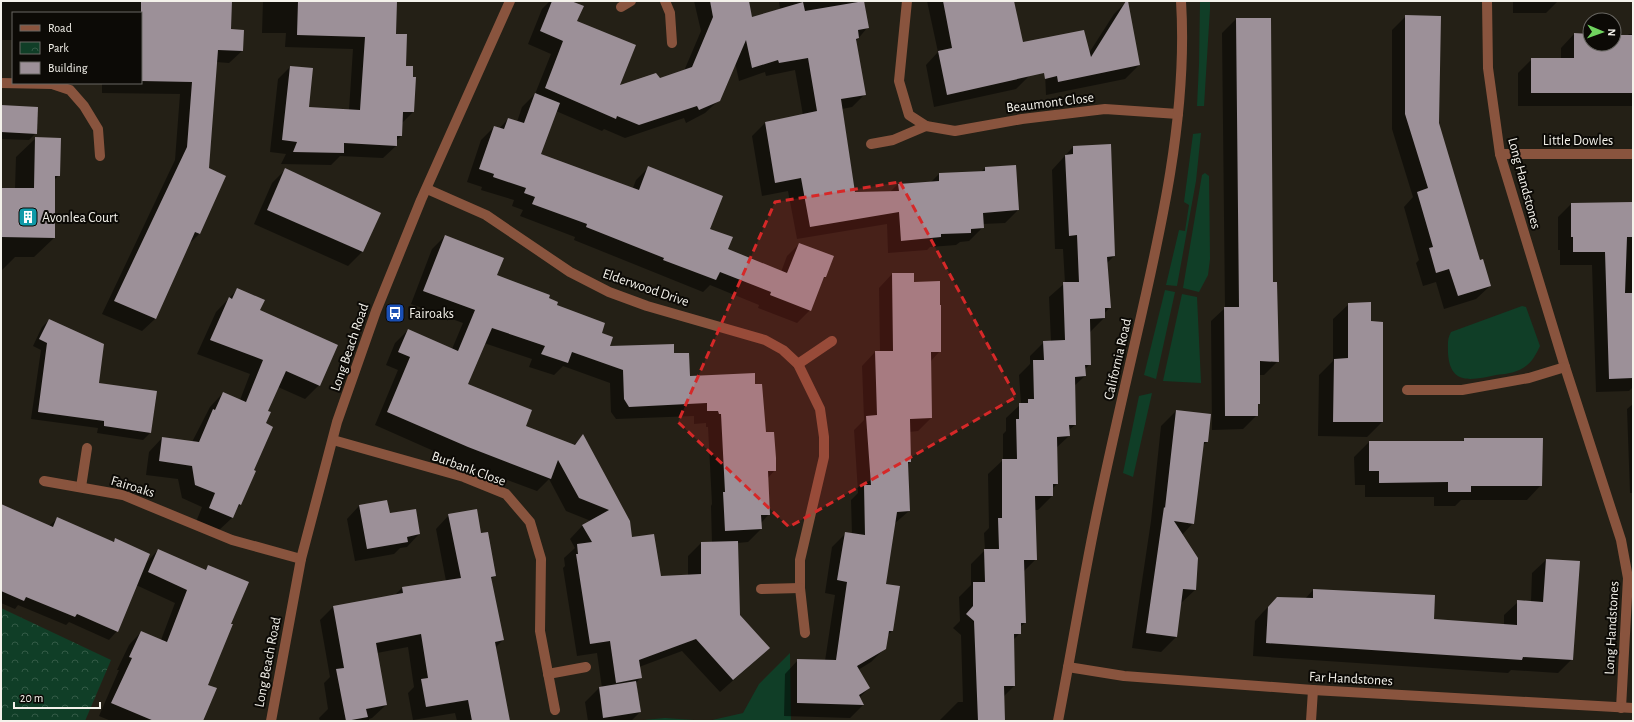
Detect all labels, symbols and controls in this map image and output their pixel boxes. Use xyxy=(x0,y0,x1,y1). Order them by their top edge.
legend xyxy=(12,12,142,84)
north arrow xyxy=(1582,12,1622,52)
text: Road xyxy=(48,22,72,34)
text: N xyxy=(1606,28,1617,36)
text: Park xyxy=(48,42,69,54)
text: Building xyxy=(48,62,88,74)
street label: Beaumont Close xyxy=(1005,91,1095,115)
street label: Little Dowles xyxy=(1543,134,1613,148)
street label: Long Handstones xyxy=(1505,136,1543,230)
building icon: Avonlea Court xyxy=(17,206,39,228)
place label: Avonlea Court xyxy=(42,211,119,225)
street label: Elderwood Drive xyxy=(601,267,691,309)
street label: Long Beach Road xyxy=(328,302,372,393)
bus stop icon: Fairoaks xyxy=(384,302,406,324)
place label: Fairoaks xyxy=(409,307,454,321)
street label: California Road xyxy=(1102,317,1134,401)
street label: Burbank Close xyxy=(430,449,508,489)
street label: Fairoaks xyxy=(109,474,156,500)
street label: Long Handstones xyxy=(1603,581,1621,675)
street label: Long Beach Road xyxy=(252,616,284,709)
street label: Far Handstones xyxy=(1309,670,1393,688)
scale bar xyxy=(14,684,100,710)
text: 20 m xyxy=(20,692,43,704)

